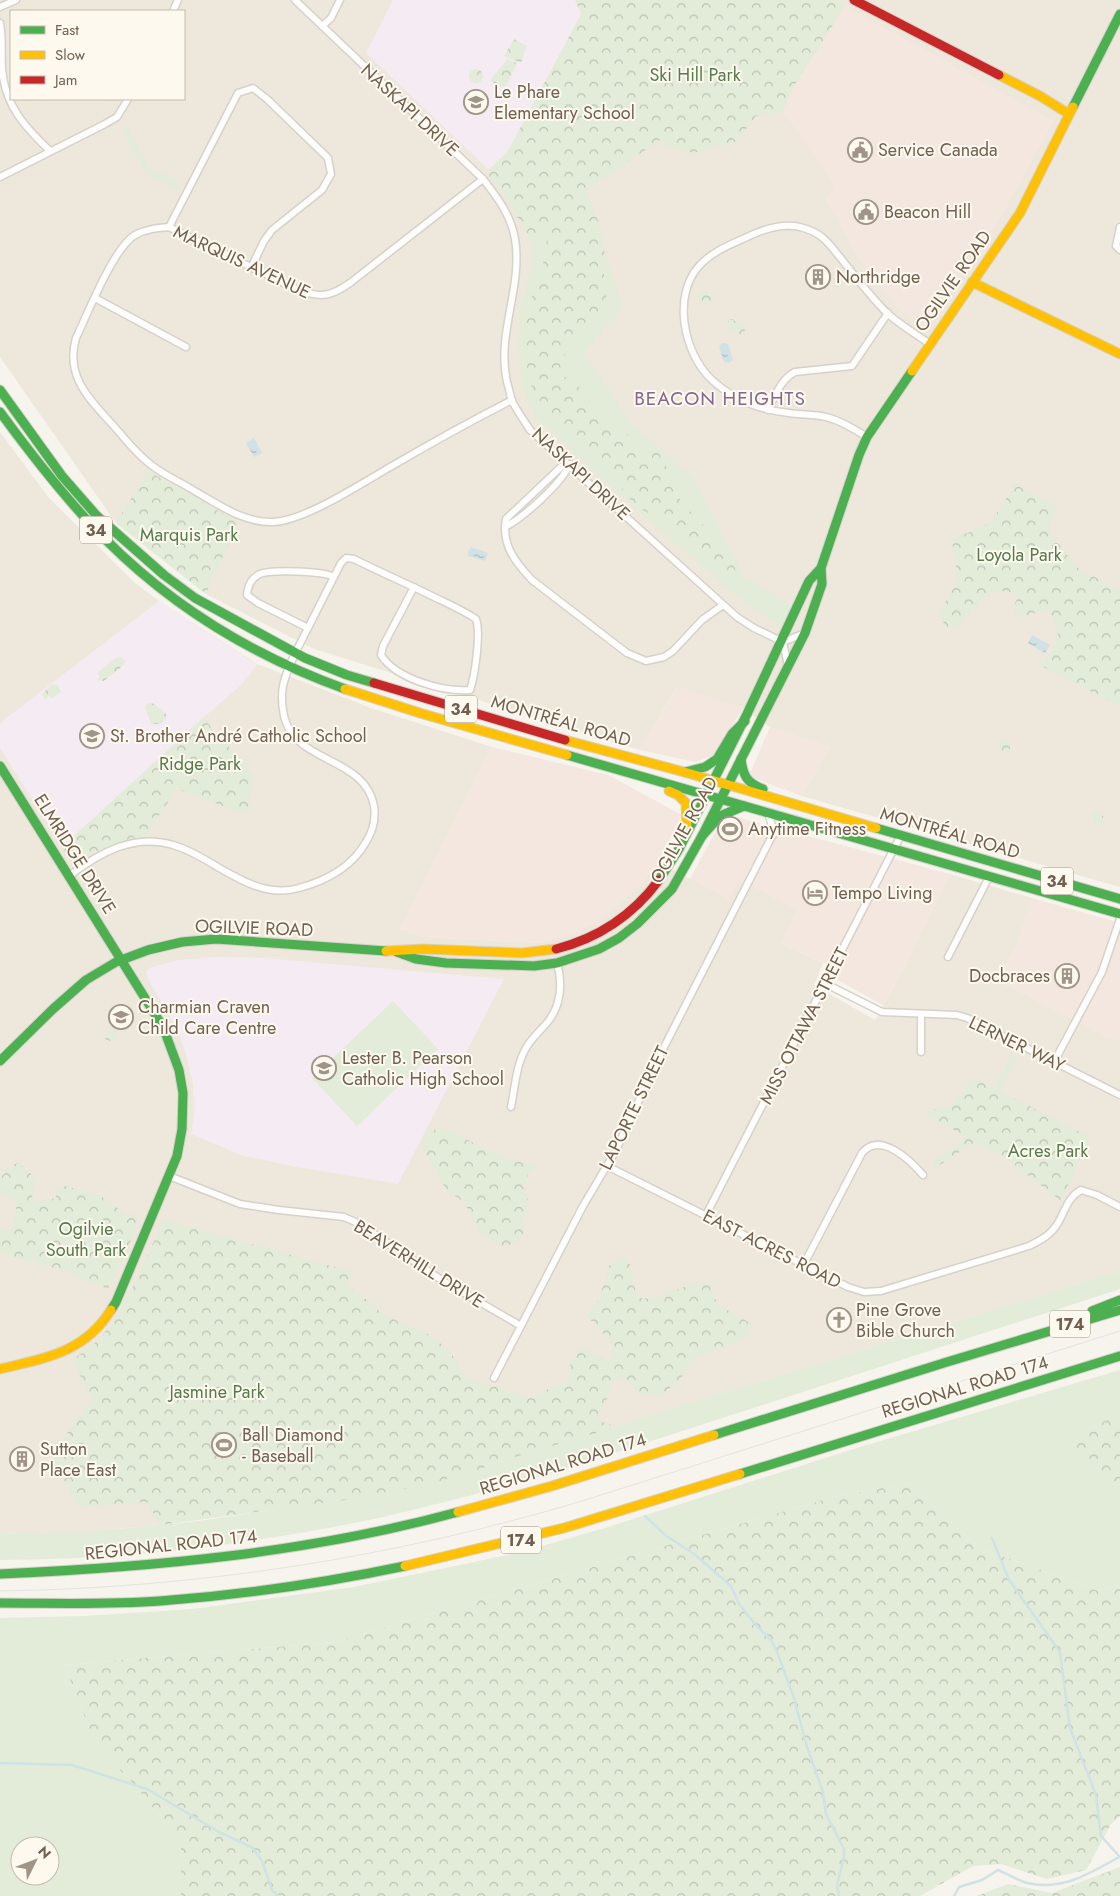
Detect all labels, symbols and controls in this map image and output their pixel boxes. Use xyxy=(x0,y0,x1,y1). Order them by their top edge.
legend xyxy=(10,10,185,100)
text: Fast xyxy=(55,19,79,41)
text: Slow xyxy=(55,44,86,66)
street label: NASKAPI DRIVE xyxy=(355,58,465,162)
park label: Ski Hill Park xyxy=(649,62,741,88)
text: Jam xyxy=(53,69,78,91)
place label: Le Phare Elementary School xyxy=(494,79,635,126)
school or university icon: Le Phare Elementary School xyxy=(463,89,489,115)
public building icon: Service Canada xyxy=(847,137,873,163)
place label: Service Canada xyxy=(878,137,998,163)
public building icon: Beacon Hill xyxy=(853,199,879,225)
place label: Beacon Hill xyxy=(884,199,971,225)
street label: MARQUIS AVENUE xyxy=(169,219,315,305)
street label: OGILVIE ROAD xyxy=(908,225,998,337)
building icon: Northridge xyxy=(805,264,831,290)
place label: Northridge xyxy=(836,264,920,290)
district label: BEACON HEIGHTS xyxy=(634,385,806,412)
street label: NASKAPI DRIVE xyxy=(526,422,636,526)
road number: 34 xyxy=(80,516,112,544)
park label: Marquis Park xyxy=(140,522,238,548)
park label: Loyola Park xyxy=(976,542,1062,568)
street label: MONTRÉAL ROAD xyxy=(488,689,634,753)
road number: 34 xyxy=(445,696,477,722)
school or university icon: St. Brother André Catholic School xyxy=(79,723,105,749)
place label: St. Brother André Catholic School xyxy=(110,723,367,749)
park label: Ridge Park xyxy=(159,751,241,777)
street label: OGILVIE ROAD xyxy=(644,772,724,888)
street label: ELMRIDGE DRIVE xyxy=(28,789,122,919)
street label: MONTRÉAL ROAD xyxy=(877,801,1023,865)
sports icon: Anytime Fitness xyxy=(717,816,743,842)
place label: Anytime Fitness xyxy=(748,816,866,842)
road number: 34 xyxy=(1041,868,1073,894)
hotel icon: Tempo Living xyxy=(802,880,828,906)
place label: Tempo Living xyxy=(832,880,932,906)
street label: OGILVIE ROAD xyxy=(194,913,314,943)
street label: MISS OTTAWA STREET xyxy=(753,942,855,1109)
place label: Docbraces xyxy=(969,963,1050,989)
building icon: Docbraces xyxy=(1054,963,1080,989)
place label: Charmian Craven Child Care Centre xyxy=(138,994,276,1041)
school or university icon: Charmian Craven Child Care Centre xyxy=(108,1004,134,1030)
street label: LERNER WAY xyxy=(964,1009,1070,1079)
street label: LAPORTE STREET xyxy=(593,1041,676,1174)
place label: Lester B. Pearson Catholic High School xyxy=(342,1045,504,1092)
school or university icon: Lester B. Pearson Catholic High School xyxy=(311,1055,337,1081)
park label: Acres Park xyxy=(1008,1138,1088,1164)
street label: EAST ACRES ROAD xyxy=(698,1203,846,1295)
street label: BEAVERHILL DRIVE xyxy=(349,1213,489,1315)
park label: Ogilvie South Park xyxy=(46,1216,126,1263)
place label: Pine Grove Bible Church xyxy=(856,1297,955,1344)
church icon: Pine Grove Bible Church xyxy=(826,1307,852,1333)
road number: 174 xyxy=(1050,1310,1090,1338)
street label: REGIONAL ROAD 174 xyxy=(878,1349,1052,1425)
park label: Jasmine Park xyxy=(167,1379,265,1405)
place label: Ball Diamond - Baseball xyxy=(242,1422,344,1469)
street label: REGIONAL ROAD 174 xyxy=(476,1426,650,1502)
sports icon: Ball Diamond - Baseball xyxy=(211,1432,237,1458)
place label: Sutton Place East xyxy=(40,1436,117,1483)
building icon: Sutton Place East xyxy=(9,1446,35,1472)
street label: REGIONAL ROAD 174 xyxy=(84,1523,258,1567)
road number: 174 xyxy=(501,1526,541,1554)
north arrow xyxy=(10,1836,60,1886)
text: N xyxy=(34,1841,56,1863)

